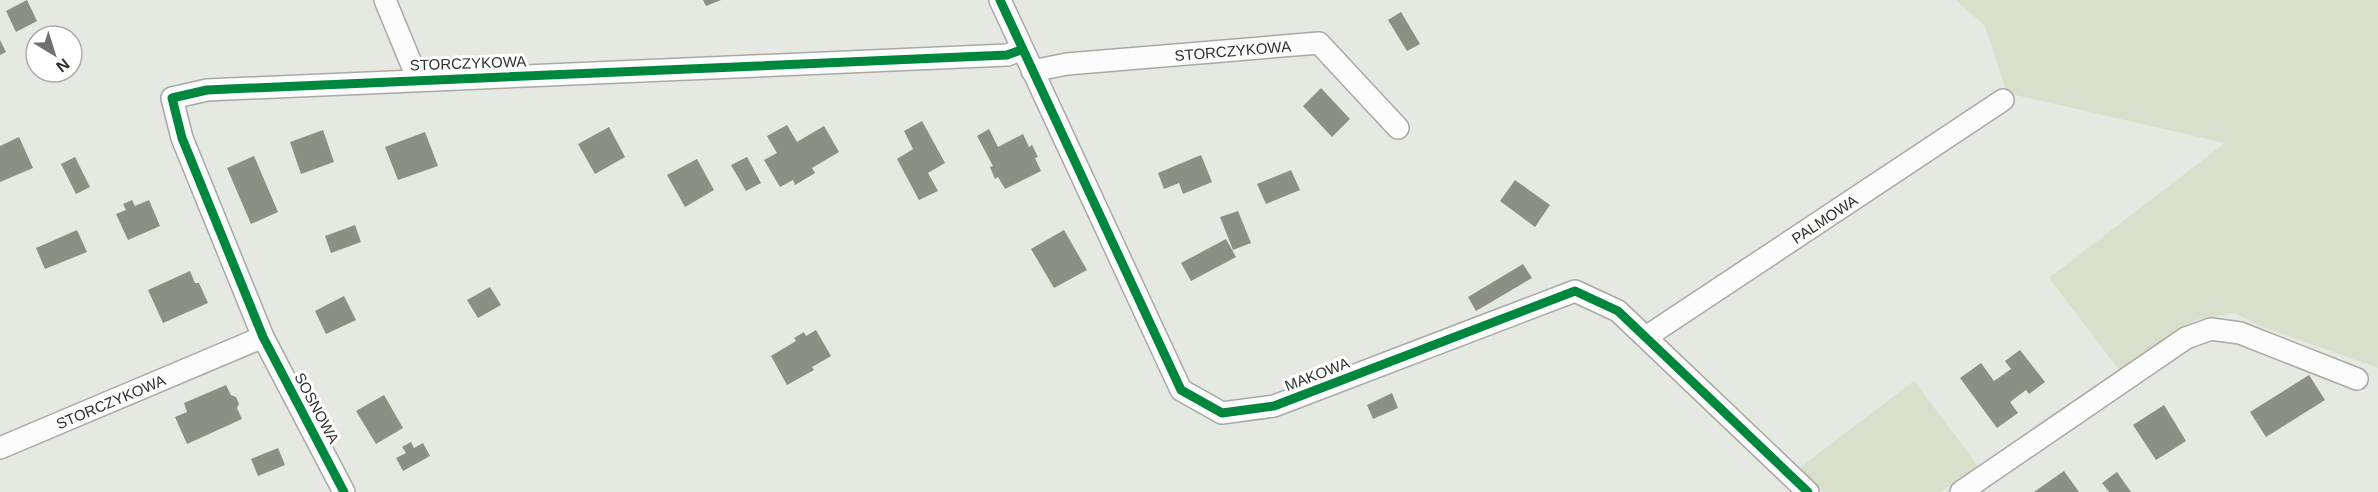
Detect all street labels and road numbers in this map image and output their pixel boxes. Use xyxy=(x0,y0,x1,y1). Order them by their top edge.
street label: STORCZYKOWA xyxy=(1174,37,1292,64)
street label: STORCZYKOWA xyxy=(409,52,527,74)
street label: PALMOWA xyxy=(1788,191,1860,246)
street label: MAKOWA xyxy=(1282,354,1352,394)
street label: SOSNOWA xyxy=(291,370,343,446)
street label: STORCZYKOWA xyxy=(53,371,168,432)

